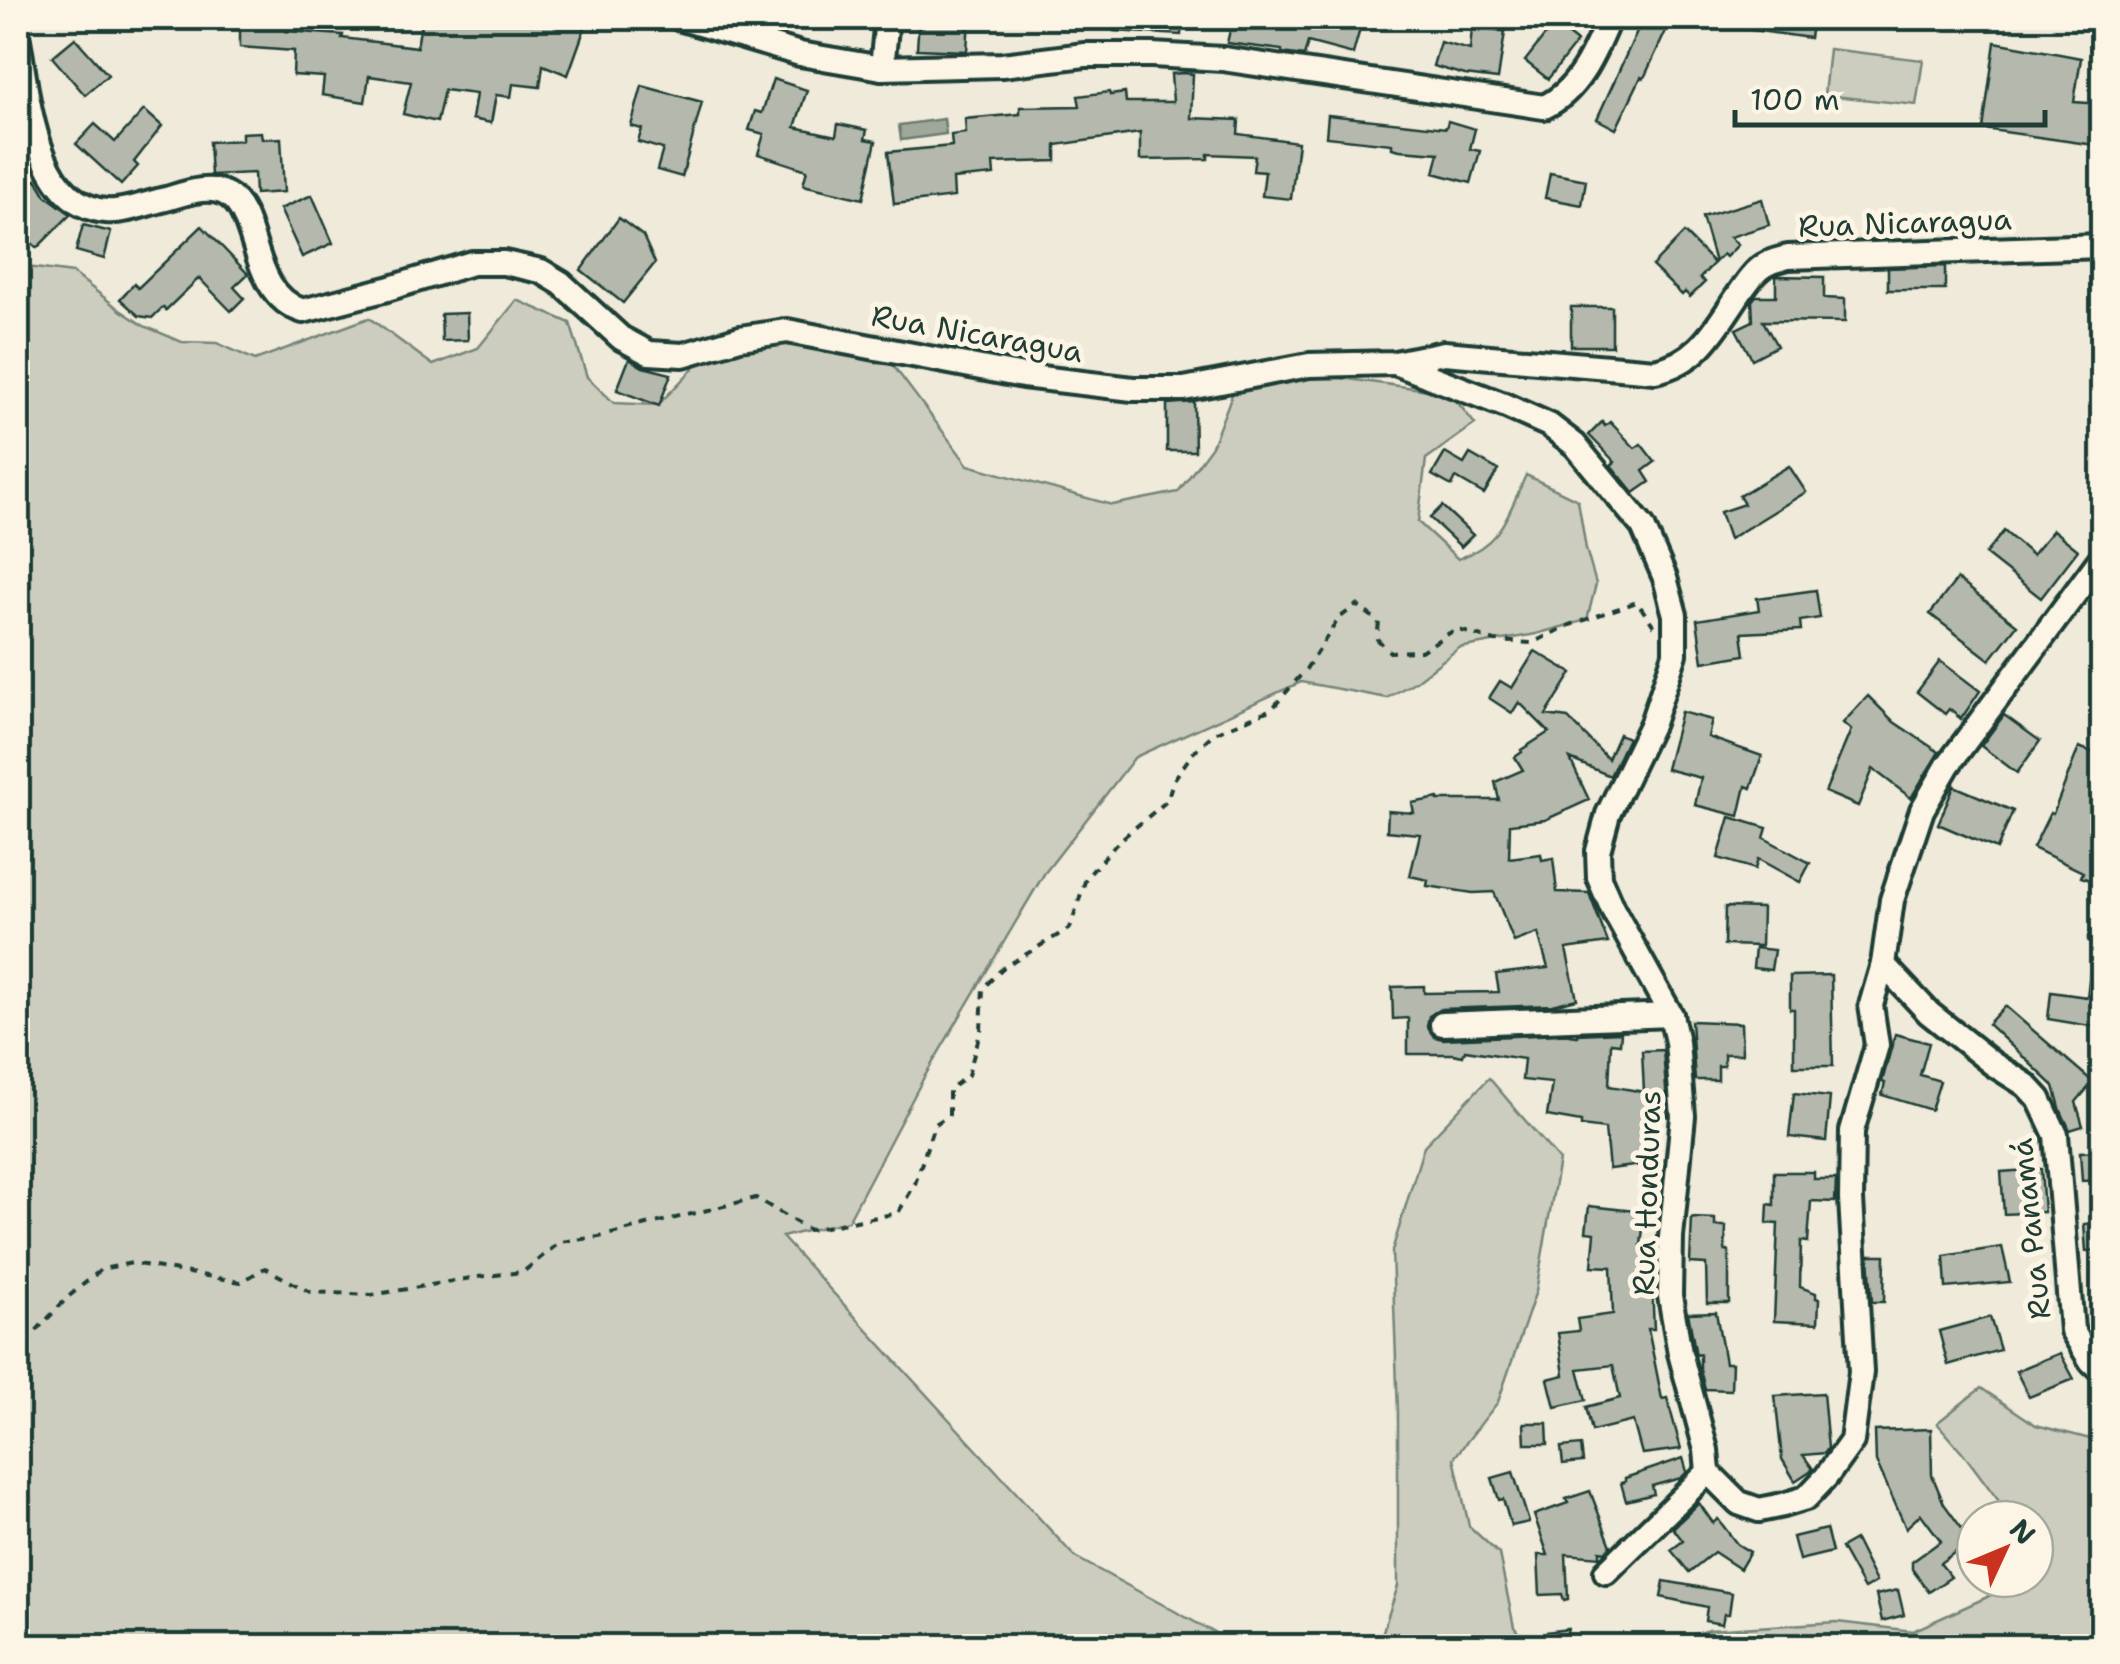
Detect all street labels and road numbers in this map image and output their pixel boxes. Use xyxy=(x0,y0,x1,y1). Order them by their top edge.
street label: Rua Nicaragua xyxy=(1797,198,2013,247)
street label: Rua Nicaragua xyxy=(868,295,1086,372)
street label: Rua Honduras xyxy=(1622,1090,1671,1296)
street label: Rua Panamá xyxy=(2001,1136,2060,1322)

